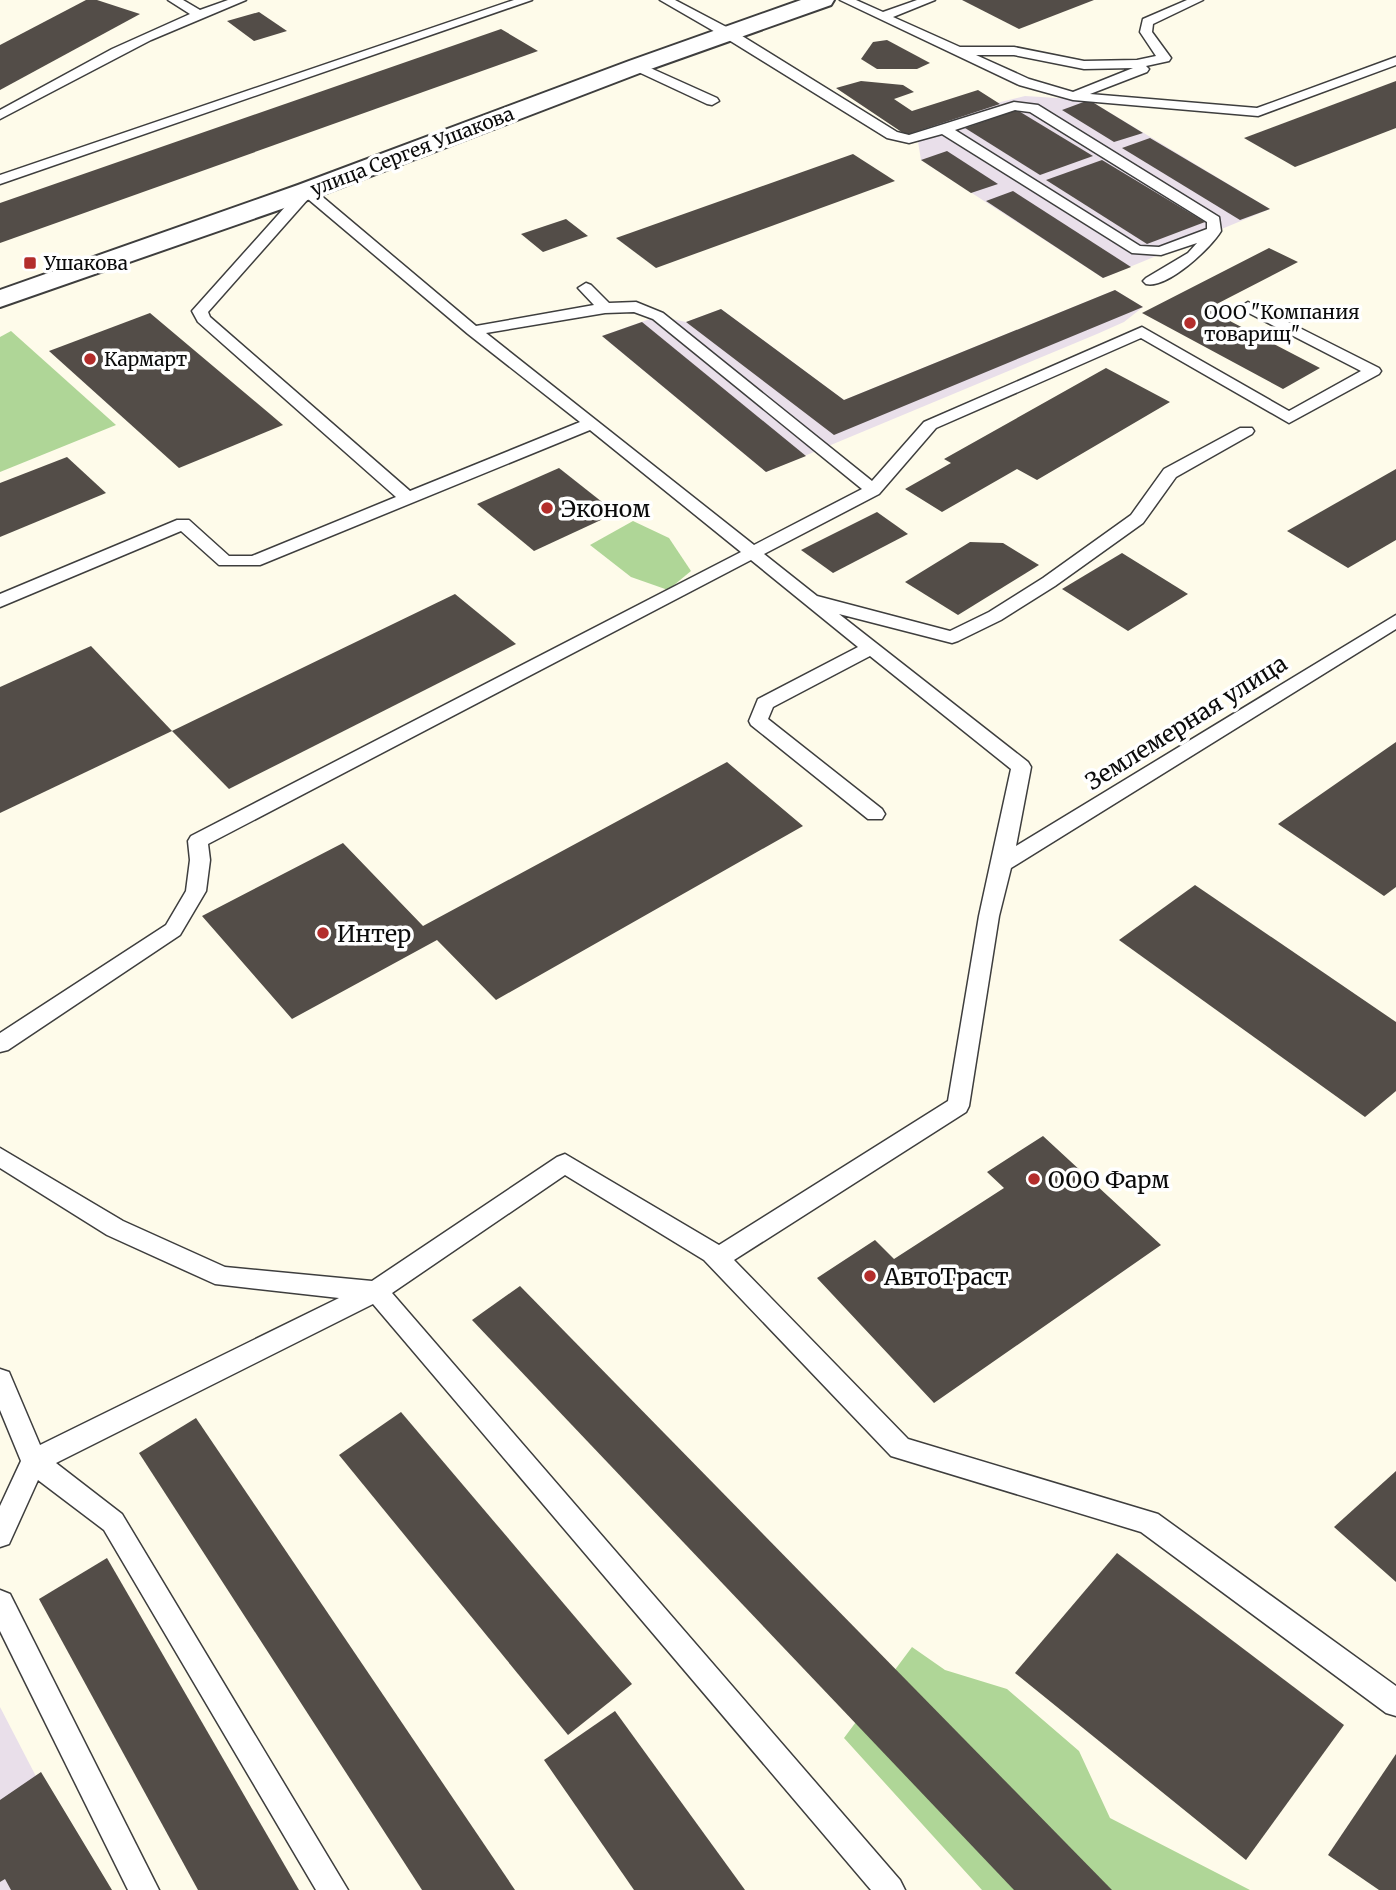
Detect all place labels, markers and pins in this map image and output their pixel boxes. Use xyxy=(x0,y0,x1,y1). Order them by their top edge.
place label: Ушакова xyxy=(43,251,128,275)
marker: Ушакова xyxy=(22,255,38,271)
place label: ООО "Компания товарищ" xyxy=(1204,300,1360,346)
marker: ООО "Компания товарищ" xyxy=(1182,315,1198,331)
place label: Кармарт xyxy=(104,347,187,371)
marker: Кармарт xyxy=(82,351,98,367)
place label: Эконом xyxy=(561,494,651,523)
marker: Эконом xyxy=(539,500,555,516)
place label: Интер xyxy=(337,919,411,948)
marker: Интер xyxy=(315,925,331,941)
place label: ООО Фарм xyxy=(1048,1165,1170,1194)
marker: ООО Фарм xyxy=(1026,1171,1042,1187)
place label: АвтоТраст xyxy=(883,1262,1009,1291)
marker: АвтоТраст xyxy=(862,1268,878,1284)

